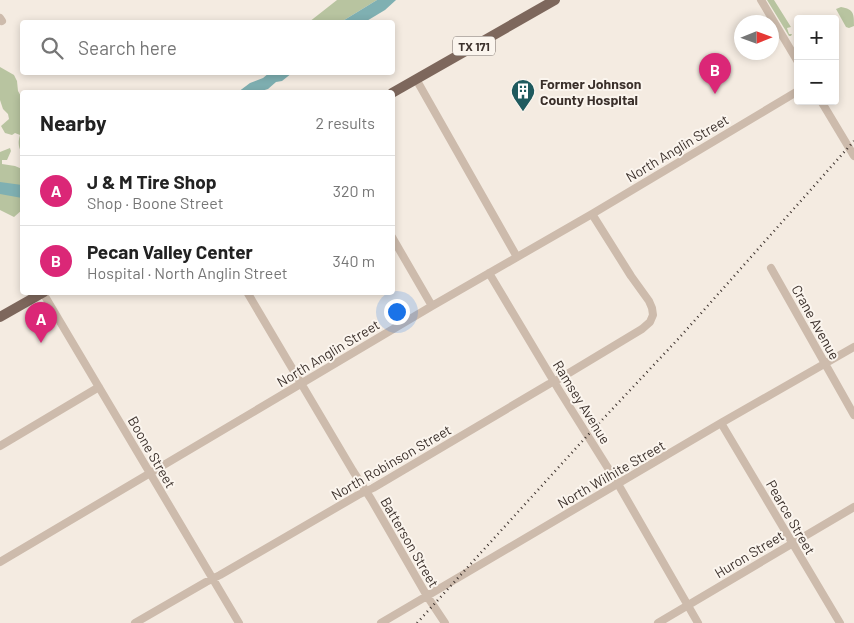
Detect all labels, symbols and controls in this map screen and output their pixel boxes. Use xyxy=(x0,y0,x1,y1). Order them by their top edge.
north arrow xyxy=(734,15,779,60)
map controls xyxy=(794,15,839,105)
button: + xyxy=(794,15,839,60)
search box xyxy=(20,20,395,75)
icon: search xyxy=(38,34,66,62)
text: Search here xyxy=(78,36,177,59)
road number: TX 171 xyxy=(453,36,495,56)
pin: B xyxy=(699,53,731,94)
button: − xyxy=(794,60,839,105)
place label: Former Johnson County Hospital xyxy=(540,75,641,108)
building icon: Former Johnson County Hospital xyxy=(510,78,536,112)
text: Nearby xyxy=(40,110,106,135)
street label: North Anglin Street xyxy=(623,111,731,185)
text: 2 results xyxy=(316,113,375,132)
text: J & M Tire Shop xyxy=(87,170,217,193)
text: A xyxy=(51,181,61,200)
text: 320 m xyxy=(333,181,375,200)
text: Shop · Boone Street xyxy=(87,193,224,212)
text: Pecan Valley Center xyxy=(87,240,253,263)
text: B xyxy=(51,251,61,270)
text: 340 m xyxy=(332,251,375,270)
text: Hospital · North Anglin Street xyxy=(87,263,288,282)
street label: Crane Avenue xyxy=(788,282,844,362)
your location xyxy=(384,299,410,325)
pin: A xyxy=(25,302,57,343)
street label: North Anglin Street xyxy=(274,316,382,390)
street label: Ramsey Avenue xyxy=(550,357,614,447)
street label: Boone Street xyxy=(125,413,179,491)
street label: North Robinson Street xyxy=(328,421,454,503)
street label: North Wilhite Street xyxy=(554,436,668,512)
street label: Pearce Street xyxy=(763,477,819,557)
street label: Batterson Street xyxy=(377,494,443,590)
street label: Huron Street xyxy=(711,527,787,581)

